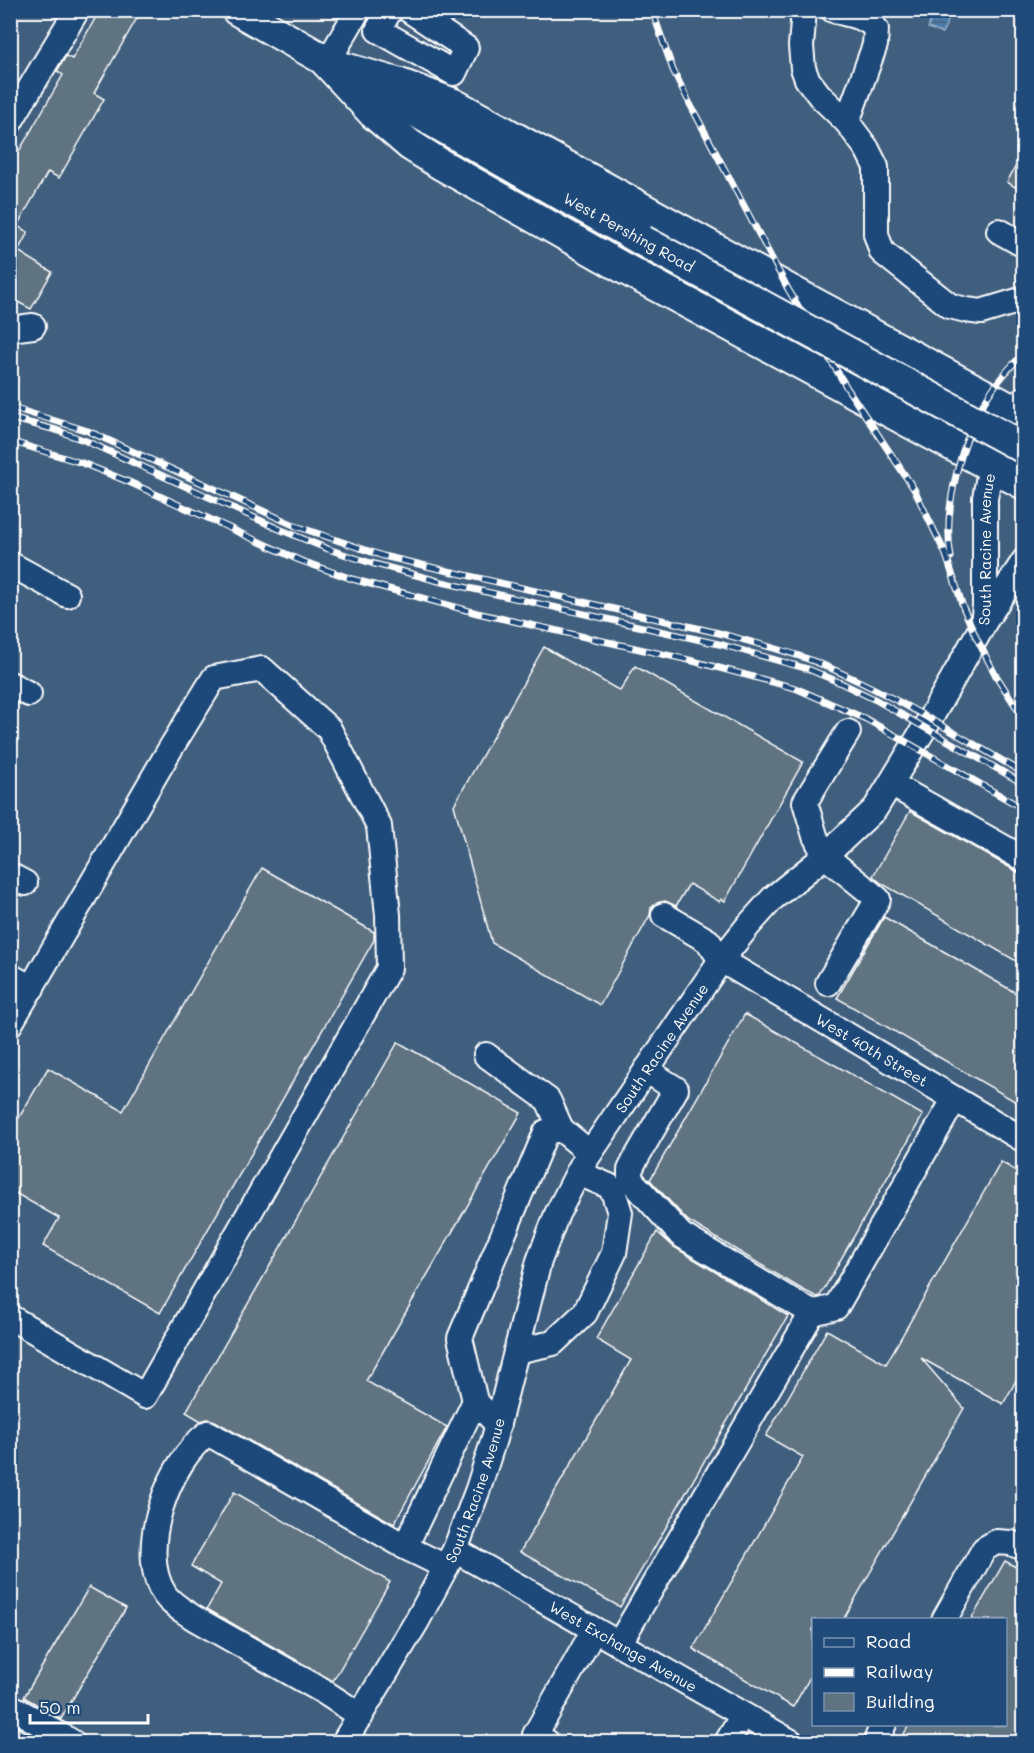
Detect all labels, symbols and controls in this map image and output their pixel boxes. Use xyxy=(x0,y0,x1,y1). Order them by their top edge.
street label: West Pershing Road xyxy=(560,188,698,276)
street label: South Racine Avenue xyxy=(973,472,999,626)
street label: South Racine Avenue xyxy=(610,979,712,1116)
street label: West 40th Street xyxy=(813,1009,932,1091)
street label: South Racine Avenue xyxy=(440,1416,509,1566)
street label: West Exchange Avenue xyxy=(546,1596,701,1696)
legend xyxy=(812,1618,1007,1726)
text: Road xyxy=(866,1629,911,1653)
text: Railway xyxy=(866,1659,933,1683)
scale bar xyxy=(30,1687,148,1725)
text: Building xyxy=(866,1689,934,1713)
text: 50 m xyxy=(39,1695,81,1719)

